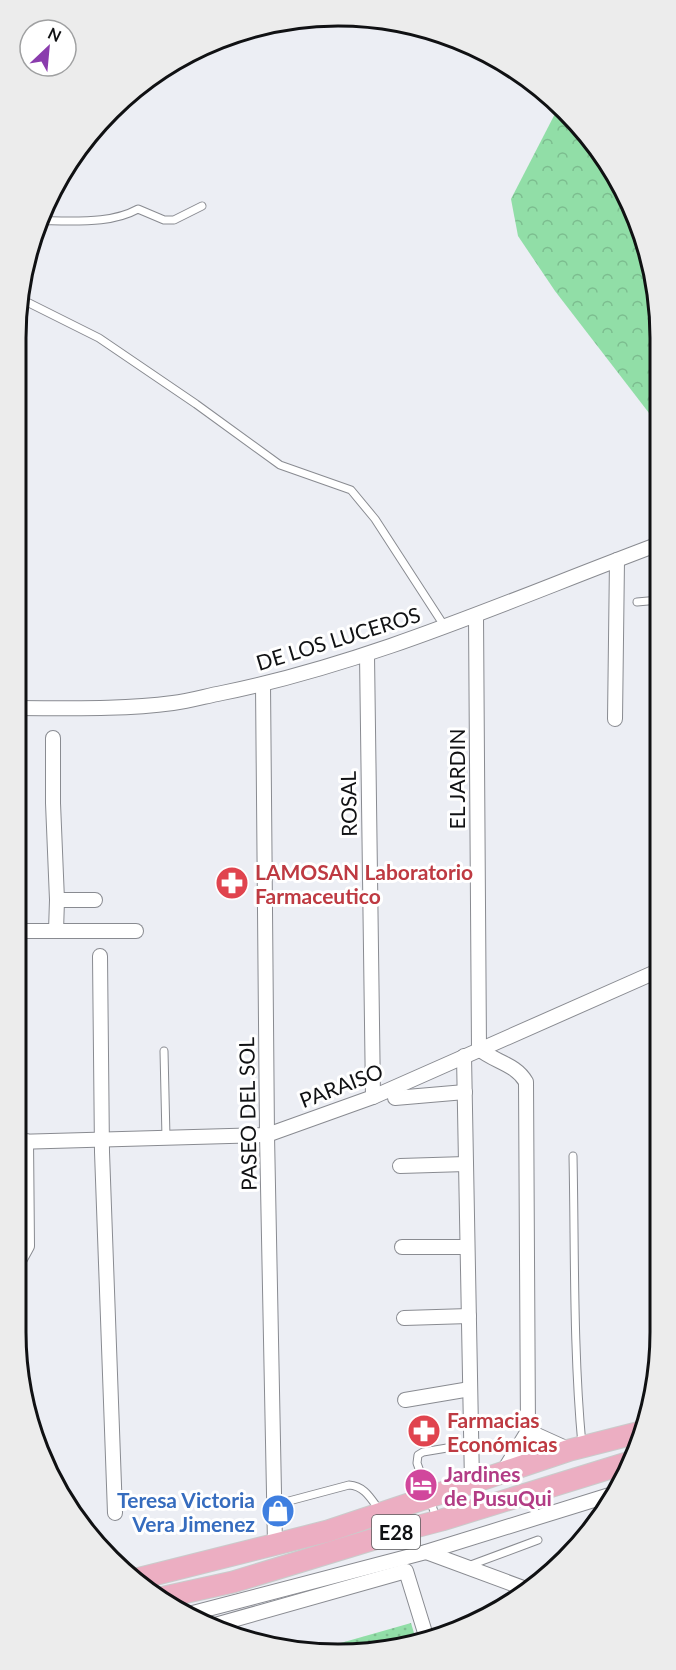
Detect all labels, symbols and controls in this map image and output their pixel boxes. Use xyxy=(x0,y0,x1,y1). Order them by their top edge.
north arrow xyxy=(18,18,78,78)
text: N xyxy=(45,23,64,45)
street label: DE LOS LUCEROS xyxy=(253,601,423,675)
street label: EL JARDIN xyxy=(444,729,469,829)
street label: ROSAL xyxy=(335,771,361,837)
place label: LAMOSAN Laboratorio Farmaceutico xyxy=(255,859,473,908)
pharmacy icon: LAMOSAN Laboratorio Farmaceutico xyxy=(214,865,250,901)
street label: PASEO DEL SOL xyxy=(233,1037,261,1191)
street label: PARAISO xyxy=(296,1058,386,1112)
place label: Farmacias Económicas xyxy=(447,1407,557,1456)
pharmacy icon: Farmacias Económicas xyxy=(406,1413,442,1449)
place label: Jardines de PusuQui xyxy=(444,1461,552,1510)
hotel icon: Jardines de PusuQui xyxy=(403,1467,439,1503)
place label: Teresa Victoria Vera Jimenez xyxy=(117,1487,255,1536)
shop icon: Teresa Victoria Vera Jimenez xyxy=(260,1493,296,1529)
road number: E28 xyxy=(372,1515,420,1549)

